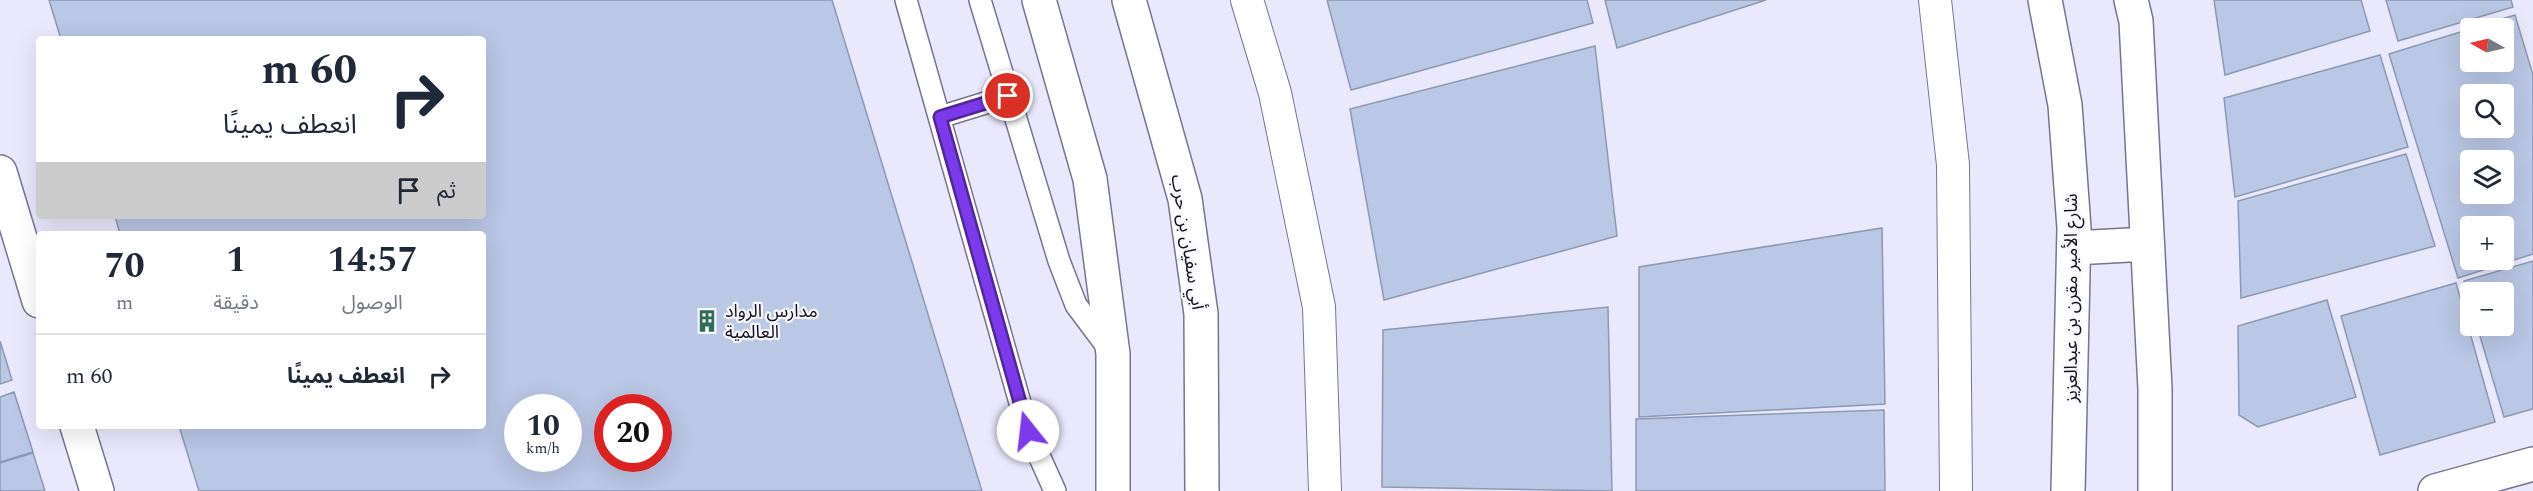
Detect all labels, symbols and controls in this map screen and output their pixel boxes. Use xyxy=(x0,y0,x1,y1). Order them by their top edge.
north arrow xyxy=(2460,18,2514,72)
map controls xyxy=(2460,18,2514,336)
text: 60 m xyxy=(262,39,357,102)
icon: right xyxy=(378,60,456,138)
pin xyxy=(982,70,1033,121)
icon: arrive xyxy=(991,79,1024,112)
button: search xyxy=(2460,84,2514,138)
text: انعطف يمينًا xyxy=(223,104,357,146)
button: layers xyxy=(2460,150,2514,204)
street label: أبي سفيان بن حرب xyxy=(1163,172,1212,312)
icon: arrive xyxy=(392,174,425,207)
text: ثم xyxy=(437,175,456,208)
street label: شارع الأمير مقرن بن عبدالعزيز xyxy=(2058,193,2085,404)
button: + xyxy=(2460,216,2514,270)
text: 1 xyxy=(226,233,246,288)
text: 14:57 xyxy=(327,233,418,288)
text: 70 xyxy=(104,239,145,294)
button: − xyxy=(2460,282,2514,336)
text: m xyxy=(116,288,133,318)
text: دقيقة xyxy=(213,288,259,318)
text: الوصول xyxy=(342,288,403,318)
place label: مدارس الرواد العالمية xyxy=(725,298,818,346)
building icon: مدارس الرواد العالمية xyxy=(694,308,720,334)
text: 60 m xyxy=(66,360,112,393)
text: انعطف يمينًا xyxy=(287,360,405,393)
icon: right xyxy=(423,360,456,393)
speed limit sign: 20 xyxy=(594,394,672,472)
position arrow xyxy=(996,399,1060,463)
text: 10 xyxy=(526,403,560,449)
text: km/h xyxy=(526,437,560,460)

